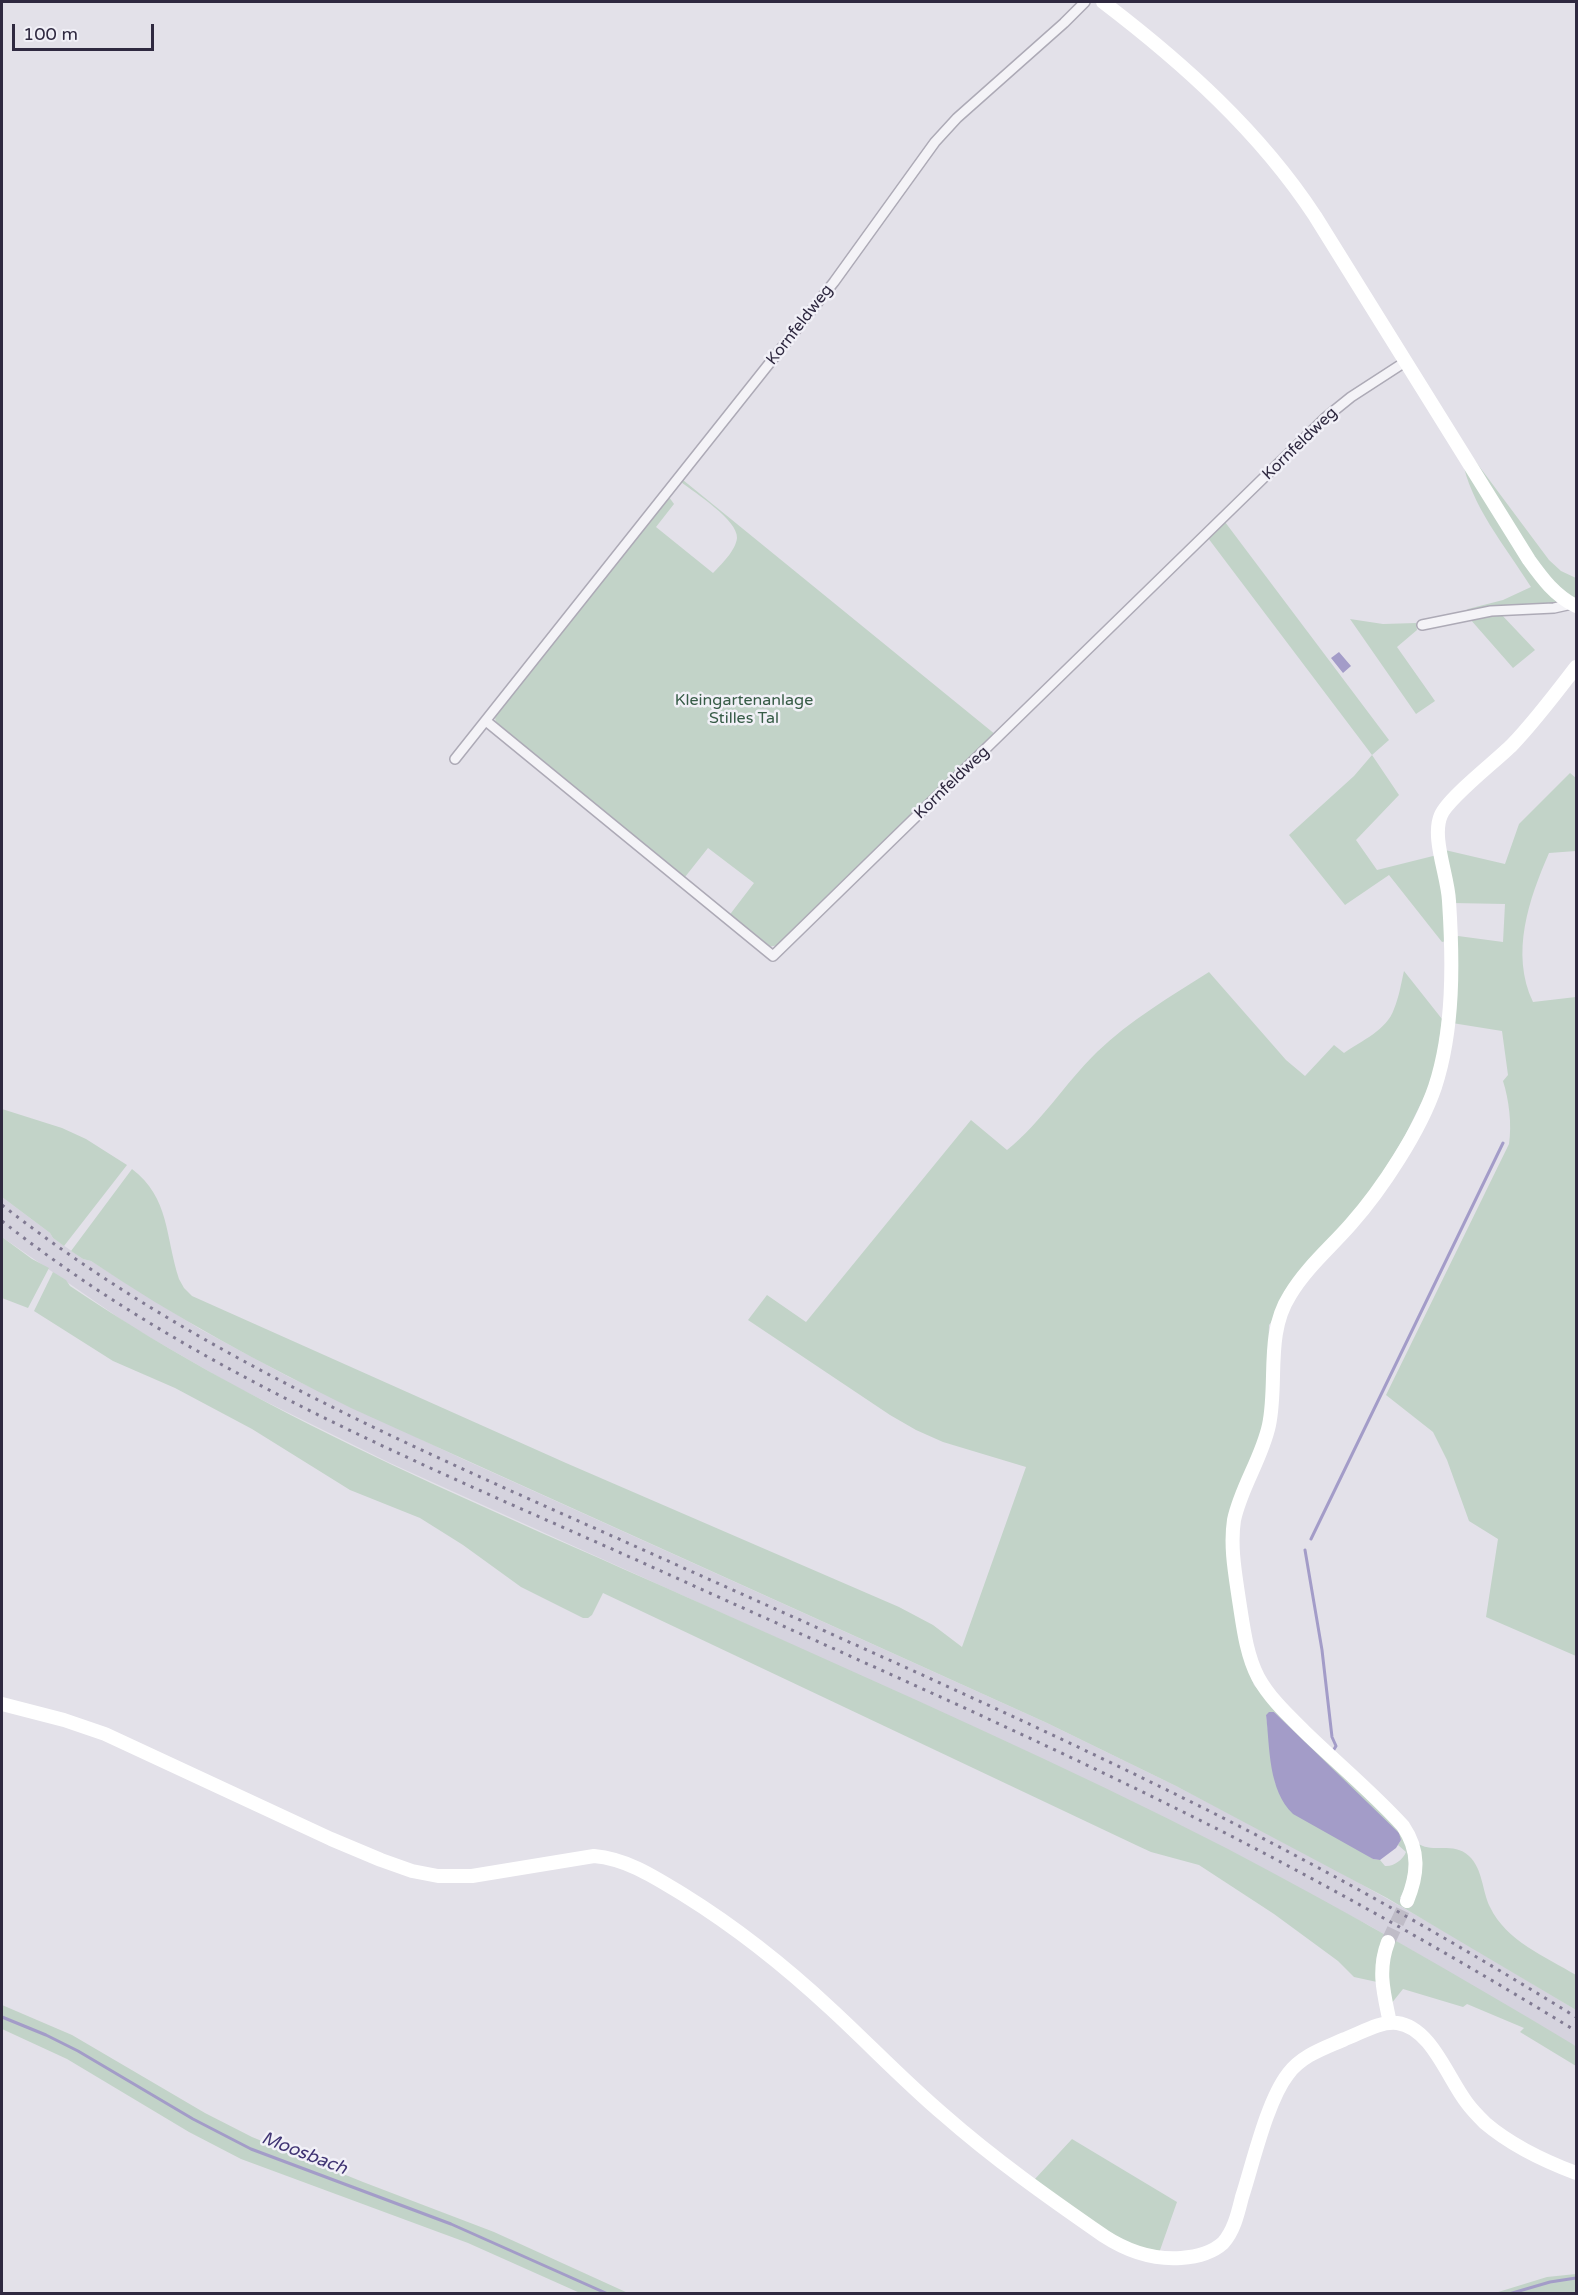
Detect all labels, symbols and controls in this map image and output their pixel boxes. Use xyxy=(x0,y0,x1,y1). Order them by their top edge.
scale bar xyxy=(15,12,158,50)
text: 100 m xyxy=(23,23,78,45)
street label: Kornfeldweg xyxy=(763,281,837,369)
street label: Kornfeldweg xyxy=(1259,404,1341,484)
park label: Kleingartenanlage Stilles Tal xyxy=(675,691,813,729)
street label: Kornfeldweg xyxy=(911,743,993,823)
water label: Moosbach xyxy=(258,2128,350,2180)

